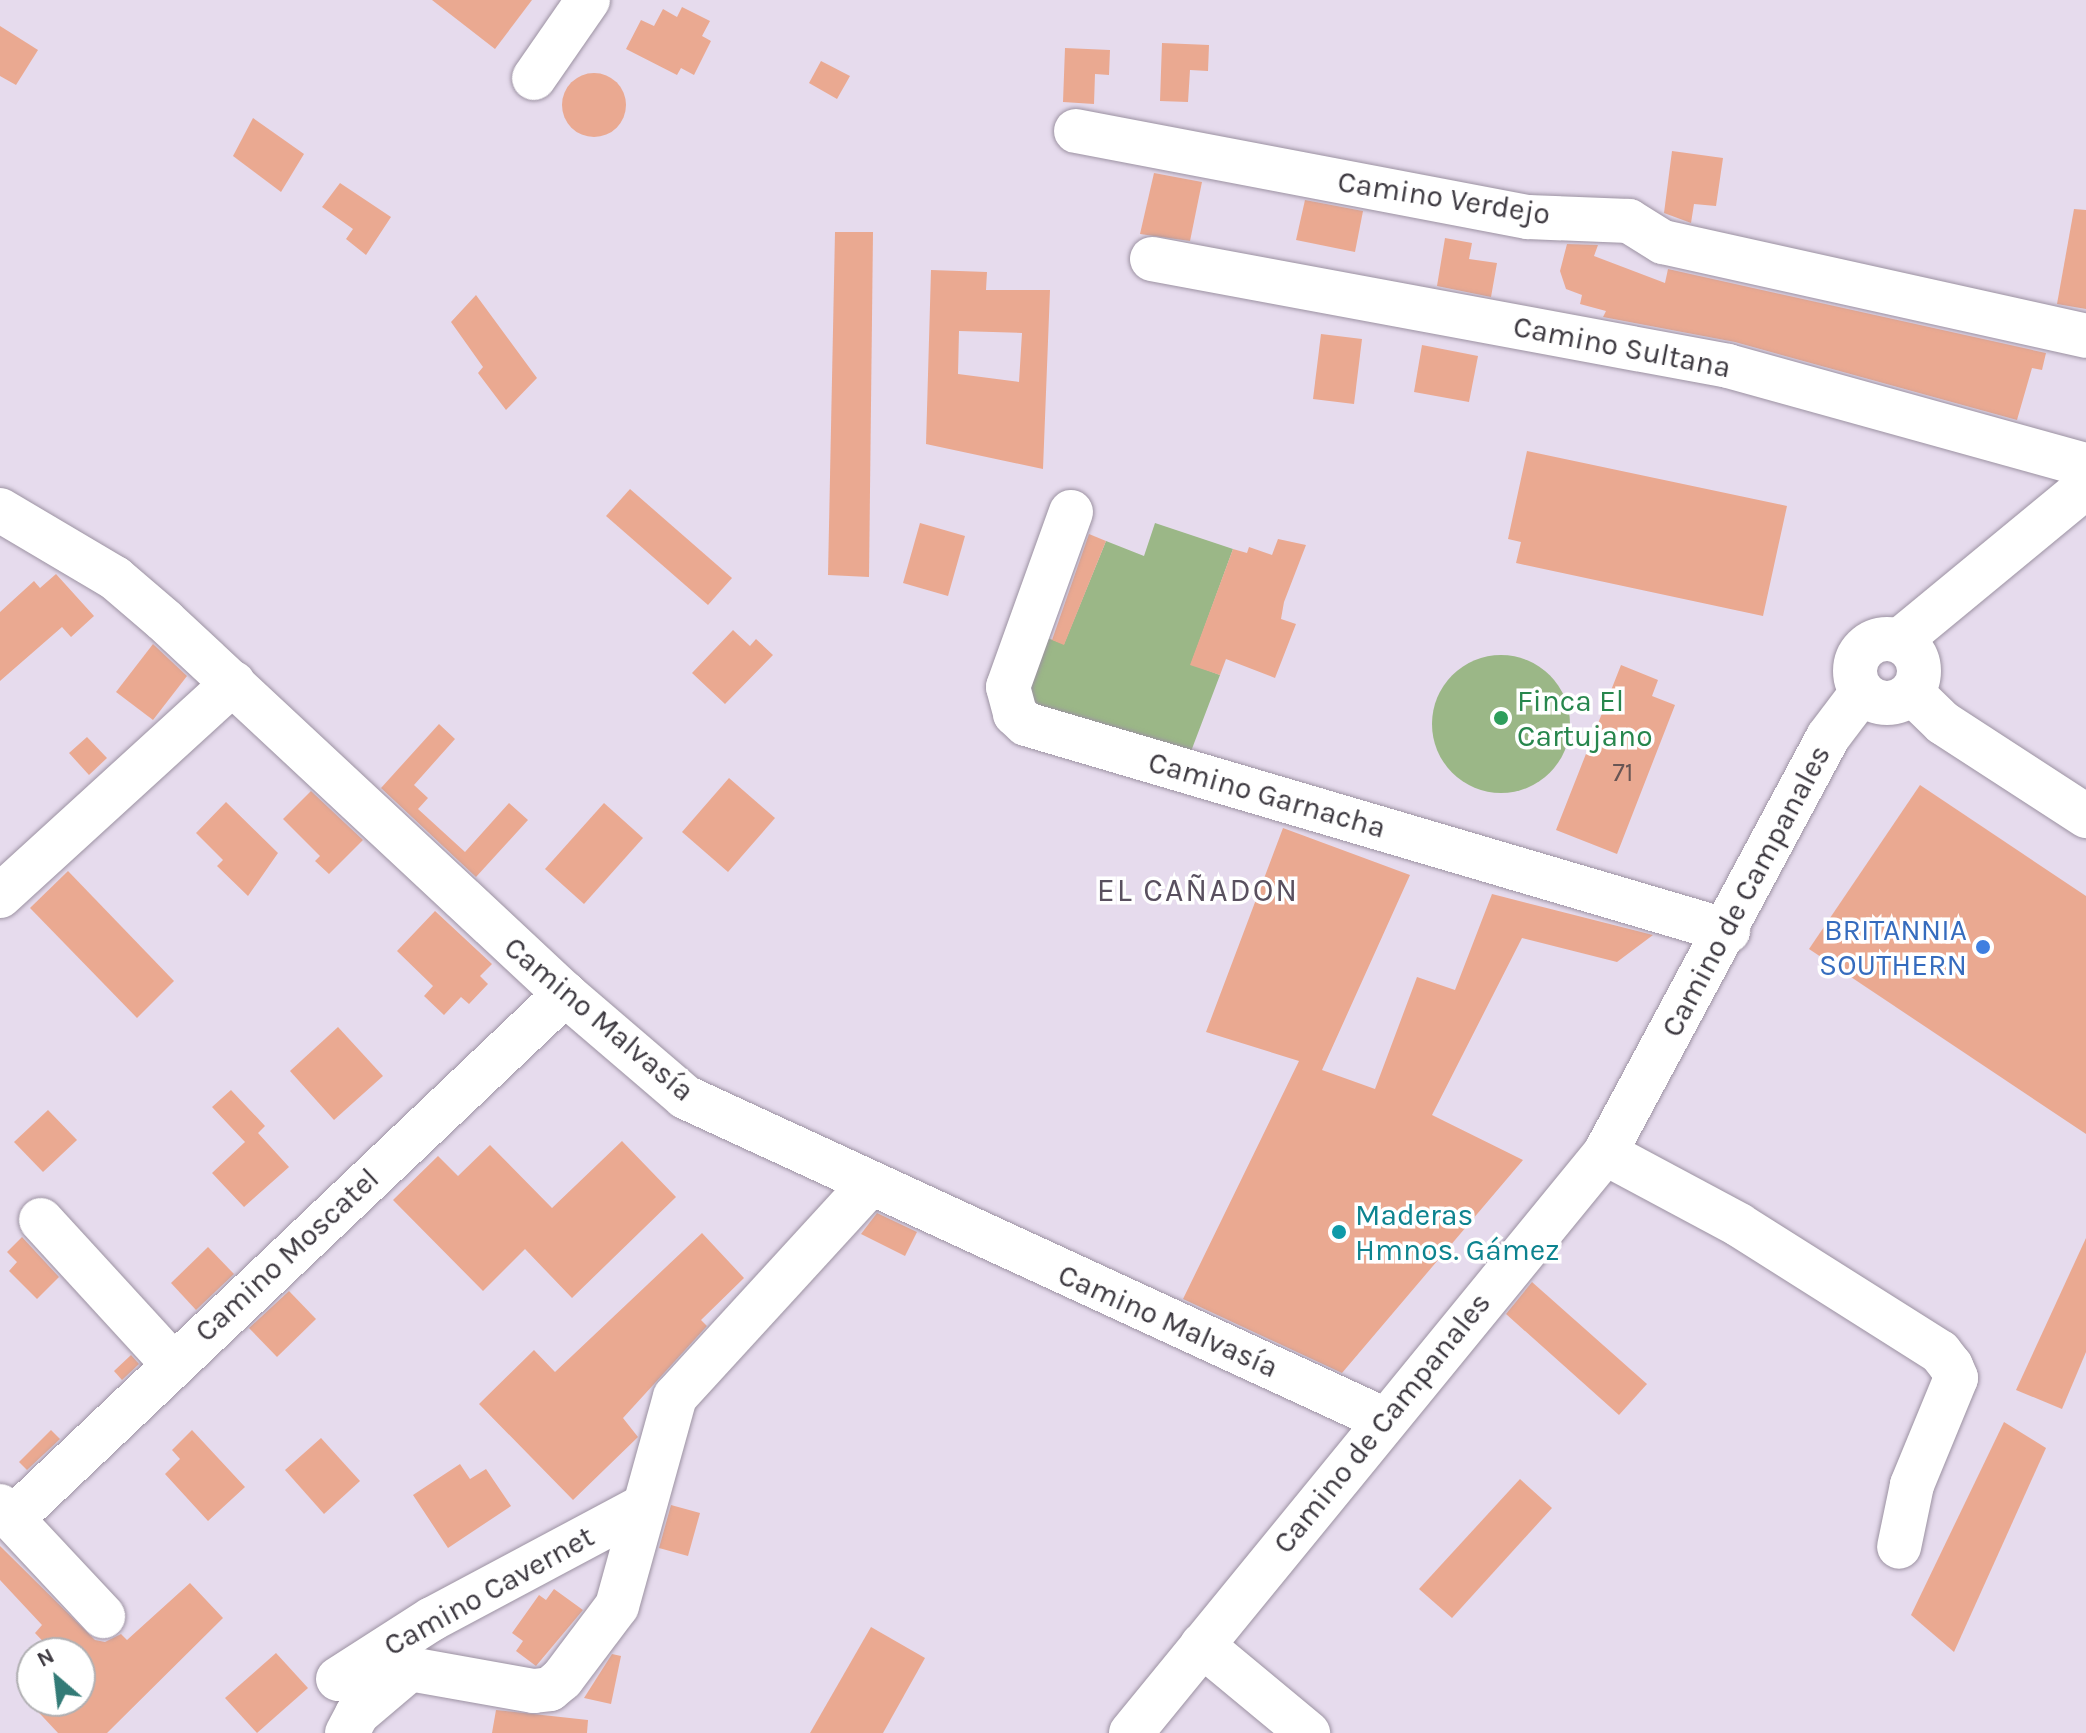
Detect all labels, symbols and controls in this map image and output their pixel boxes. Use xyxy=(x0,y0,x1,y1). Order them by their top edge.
street label: Camino Verdejo xyxy=(1335,163,1553,233)
street label: Camino Sultana xyxy=(1510,308,1734,386)
place label: Finca El Cartujano xyxy=(1517,683,1653,754)
marker: Finca El Cartujano xyxy=(1492,709,1510,727)
street label: Camino de Campanales xyxy=(1654,739,1838,1043)
street label: Camino Garnacha xyxy=(1144,744,1390,846)
house number: 71 xyxy=(1613,757,1633,789)
district label: EL CAÑADON xyxy=(1097,872,1299,910)
place label: BRITANNIA SOUTHERN xyxy=(1819,912,1967,982)
street label: Camino Malvasía xyxy=(497,929,701,1109)
marker: BRITANNIA SOUTHERN xyxy=(1974,938,1992,956)
street label: Camino Moscatel xyxy=(188,1161,386,1349)
place label: Maderas Hmnos. Gámez xyxy=(1355,1197,1559,1268)
marker: Maderas Hmnos. Gámez xyxy=(1330,1223,1348,1241)
street label: Camino Malvasía xyxy=(1053,1256,1283,1386)
street label: Camino de Campanales xyxy=(1266,1285,1498,1561)
street label: Camino Cavernet xyxy=(378,1518,600,1664)
north arrow xyxy=(16,1637,96,1717)
text: N xyxy=(33,1642,59,1673)

